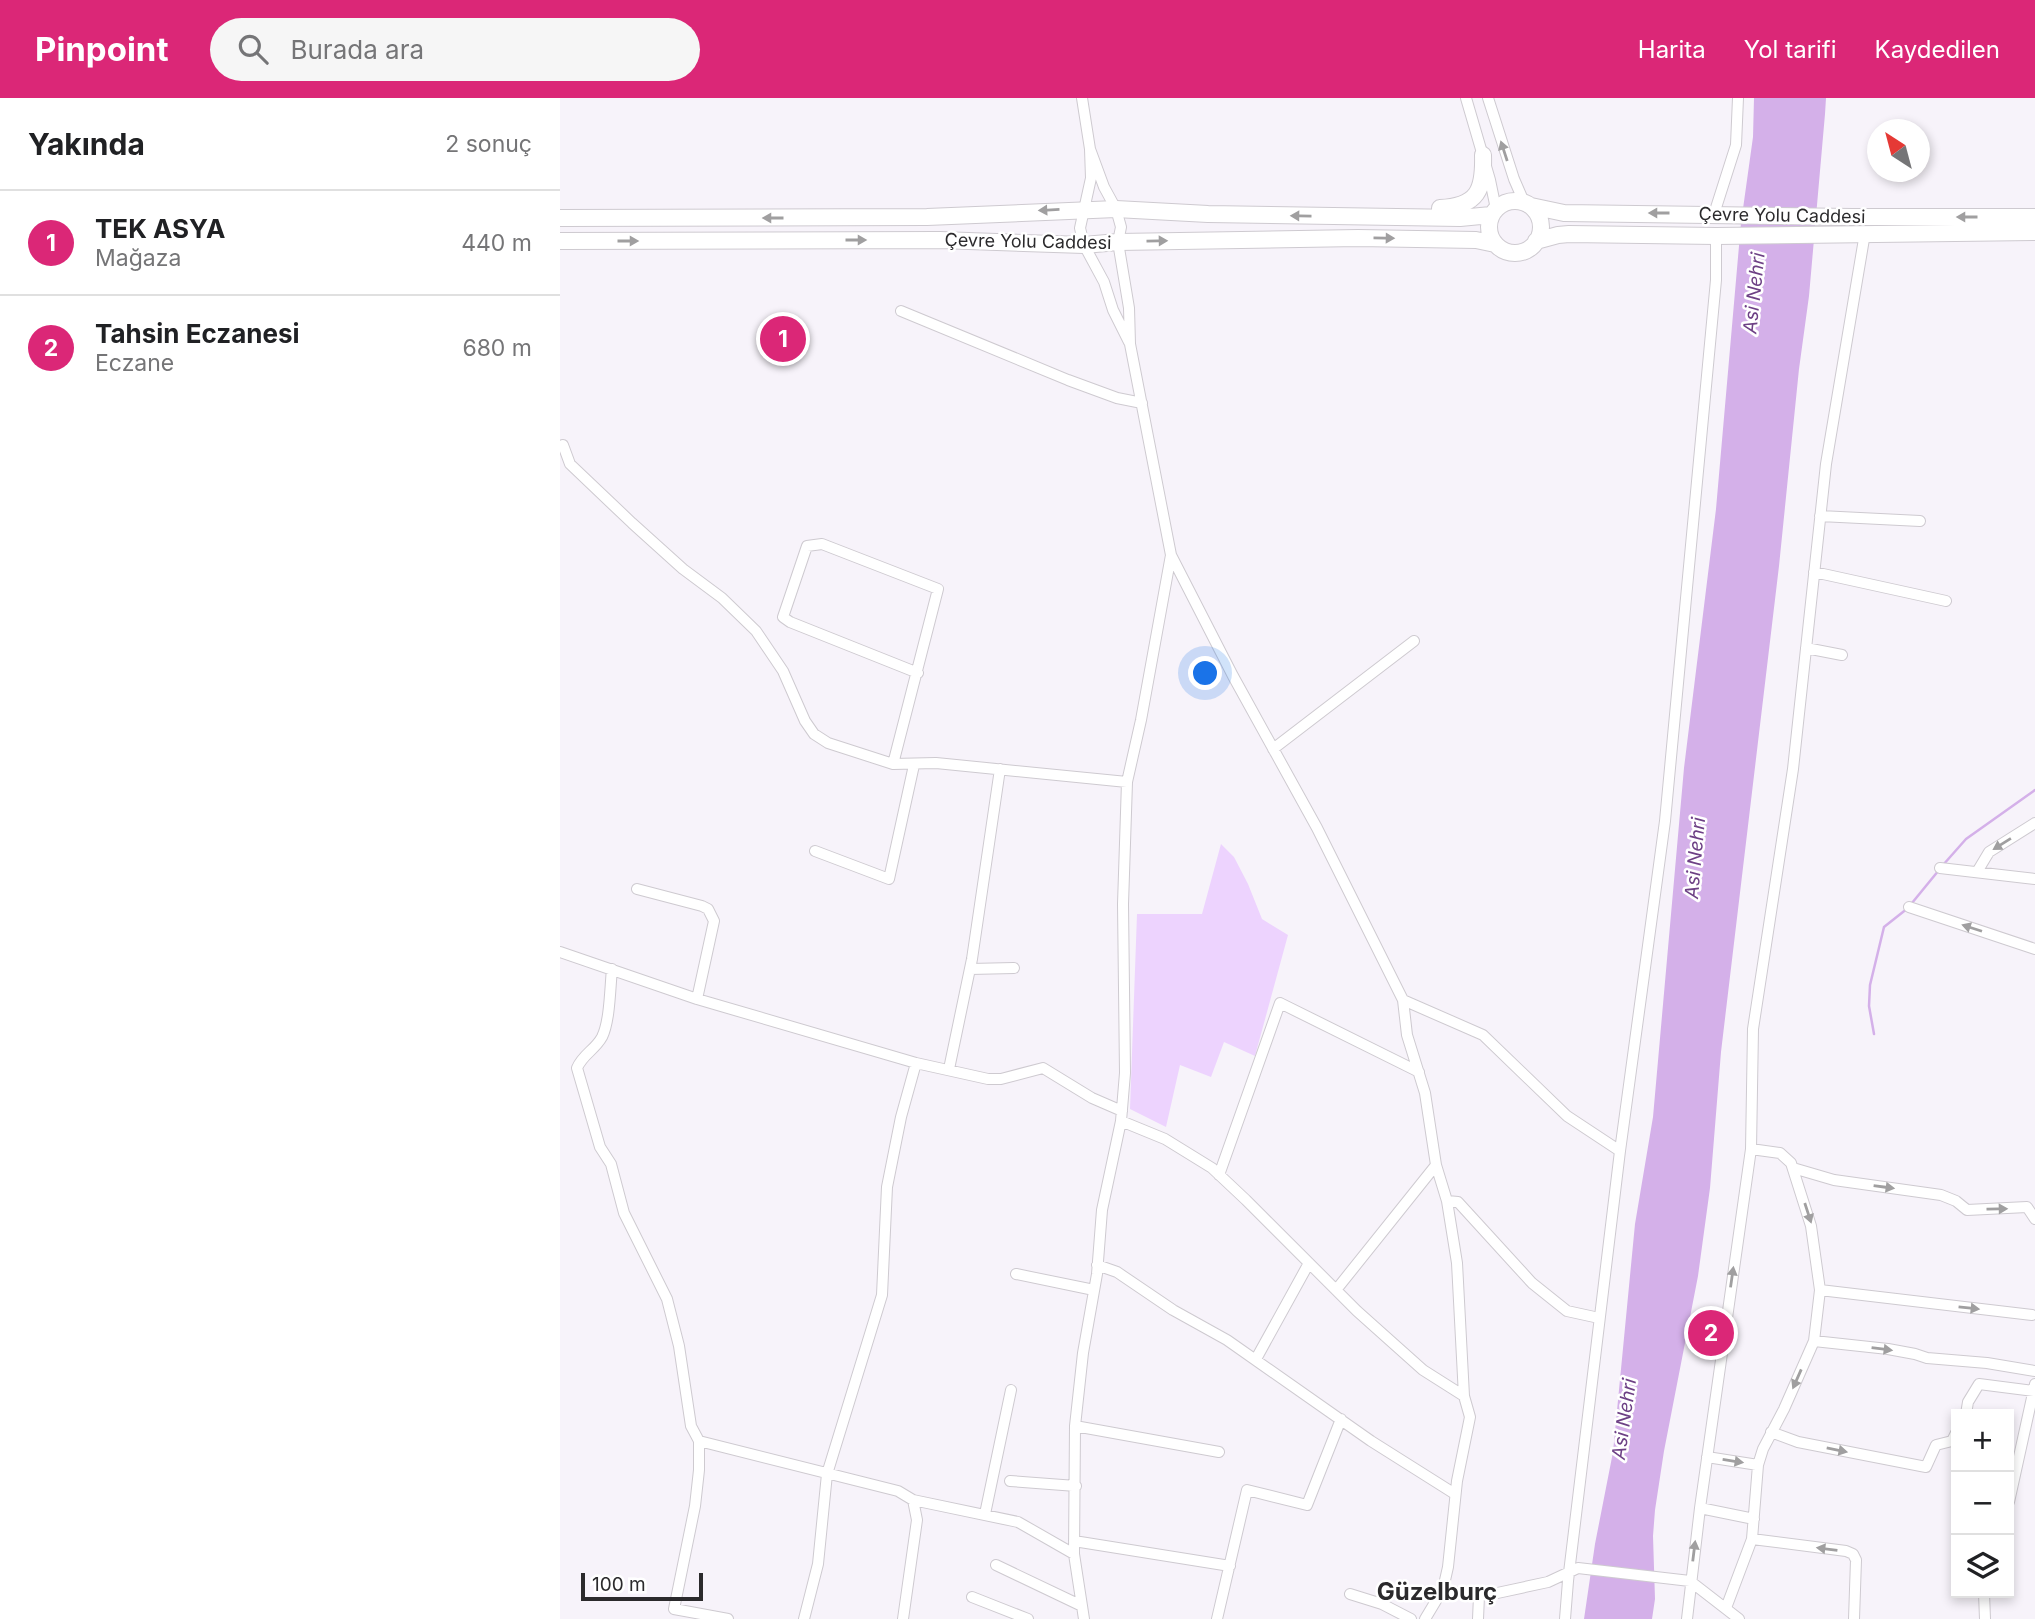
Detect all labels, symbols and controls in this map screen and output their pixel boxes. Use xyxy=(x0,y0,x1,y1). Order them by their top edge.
search box xyxy=(210,18,700,81)
text: Pinpoint xyxy=(35,29,168,69)
icon: search xyxy=(234,30,272,68)
text: Burada ara xyxy=(290,34,424,65)
text: Harita xyxy=(1638,35,1706,64)
text: Yol tarifi xyxy=(1744,35,1837,64)
text: Kaydedilen xyxy=(1875,35,2000,64)
north arrow xyxy=(1867,119,1930,182)
text: Yakında xyxy=(28,126,145,162)
text: 2 sonuç xyxy=(445,130,532,158)
one-way arrow xyxy=(1499,140,1509,161)
street label: Çevre Yolu Caddesi xyxy=(1698,203,1866,227)
one-way arrow xyxy=(1038,205,1060,216)
one-way arrow xyxy=(1648,207,1670,219)
one-way arrow xyxy=(1290,210,1312,221)
one-way arrow xyxy=(1956,211,1978,223)
one-way arrow xyxy=(761,212,783,223)
text: TEK ASYA xyxy=(95,213,225,244)
text: 1 xyxy=(46,229,56,257)
text: 440 m xyxy=(461,229,532,257)
street label: Çevre Yolu Caddesi xyxy=(944,229,1112,253)
one-way arrow xyxy=(1373,233,1395,244)
one-way arrow xyxy=(845,234,867,246)
one-way arrow xyxy=(617,235,639,247)
one-way arrow xyxy=(1146,236,1168,247)
text: Mağaza xyxy=(95,244,181,272)
water label: Asi Nehri xyxy=(1738,251,1770,336)
pin: 1 xyxy=(760,313,806,365)
text: Tahsin Eczanesi xyxy=(95,318,300,349)
text: 2 xyxy=(44,334,58,362)
text: 680 m xyxy=(462,334,532,362)
text: Eczane xyxy=(95,349,174,377)
your location xyxy=(1188,656,1222,690)
water label: Asi Nehri xyxy=(1680,816,1710,901)
one-way arrow xyxy=(1992,837,2012,850)
one-way arrow xyxy=(1961,923,1982,933)
one-way arrow xyxy=(1873,1182,1895,1193)
one-way arrow xyxy=(1803,1203,1813,1224)
one-way arrow xyxy=(1987,1203,2009,1215)
one-way arrow xyxy=(1726,1266,1737,1288)
one-way arrow xyxy=(1958,1303,1980,1314)
pin: 2 xyxy=(1688,1307,1734,1359)
one-way arrow xyxy=(1871,1343,1893,1354)
one-way arrow xyxy=(1791,1369,1803,1389)
water label: Asi Nehri xyxy=(1607,1377,1641,1462)
map controls xyxy=(1951,1409,2014,1598)
button: + xyxy=(1951,1409,2014,1472)
one-way arrow xyxy=(1826,1445,1848,1456)
one-way arrow xyxy=(1722,1456,1744,1467)
button: − xyxy=(1951,1472,2014,1535)
button: layers xyxy=(1951,1535,2014,1598)
one-way arrow xyxy=(1689,1540,1700,1562)
one-way arrow xyxy=(1815,1543,1837,1554)
scale bar xyxy=(581,1570,704,1602)
text: 100 m xyxy=(592,1573,646,1596)
district label: Güzelburç xyxy=(1377,1577,1497,1606)

